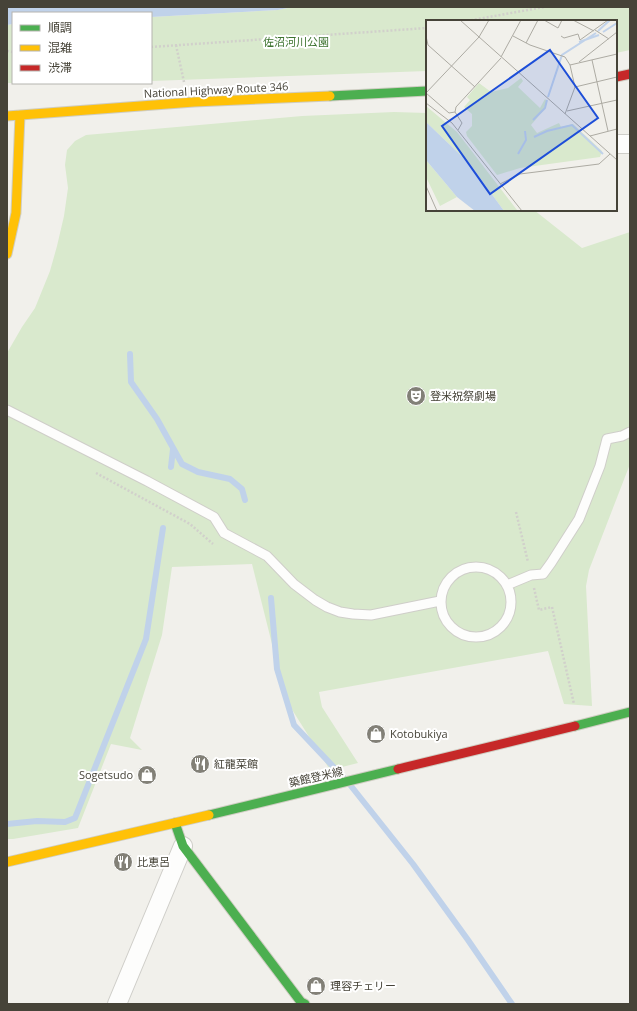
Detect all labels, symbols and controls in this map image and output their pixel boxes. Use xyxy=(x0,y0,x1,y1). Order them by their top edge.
legend xyxy=(12,12,152,84)
text: 順調 xyxy=(48,19,72,36)
inset map xyxy=(426,20,617,211)
park label: 佐沼河川公園 xyxy=(263,34,329,49)
text: 混雑 xyxy=(48,39,72,56)
text: 渋滞 xyxy=(48,59,72,76)
street label: National Highway Route 346 xyxy=(143,78,289,101)
theatre icon: 登米祝祭劇場 xyxy=(405,385,427,407)
place label: 登米祝祭劇場 xyxy=(430,388,496,403)
shop icon: Kotobukiya xyxy=(365,723,387,745)
place label: Kotobukiya xyxy=(390,726,448,741)
restaurant icon: 紅龍菜館 xyxy=(189,753,211,775)
place label: 紅龍菜館 xyxy=(214,756,258,771)
street label: 築館登米線 xyxy=(287,763,344,790)
shop icon: Sogetsudo xyxy=(136,764,158,786)
place label: Sogetsudo xyxy=(79,767,133,782)
restaurant icon: 比恵呂 xyxy=(112,851,134,873)
place label: 比恵呂 xyxy=(137,854,170,869)
shop icon: 理容チェリー xyxy=(305,975,327,997)
place label: 理容チェリー xyxy=(330,978,396,993)

